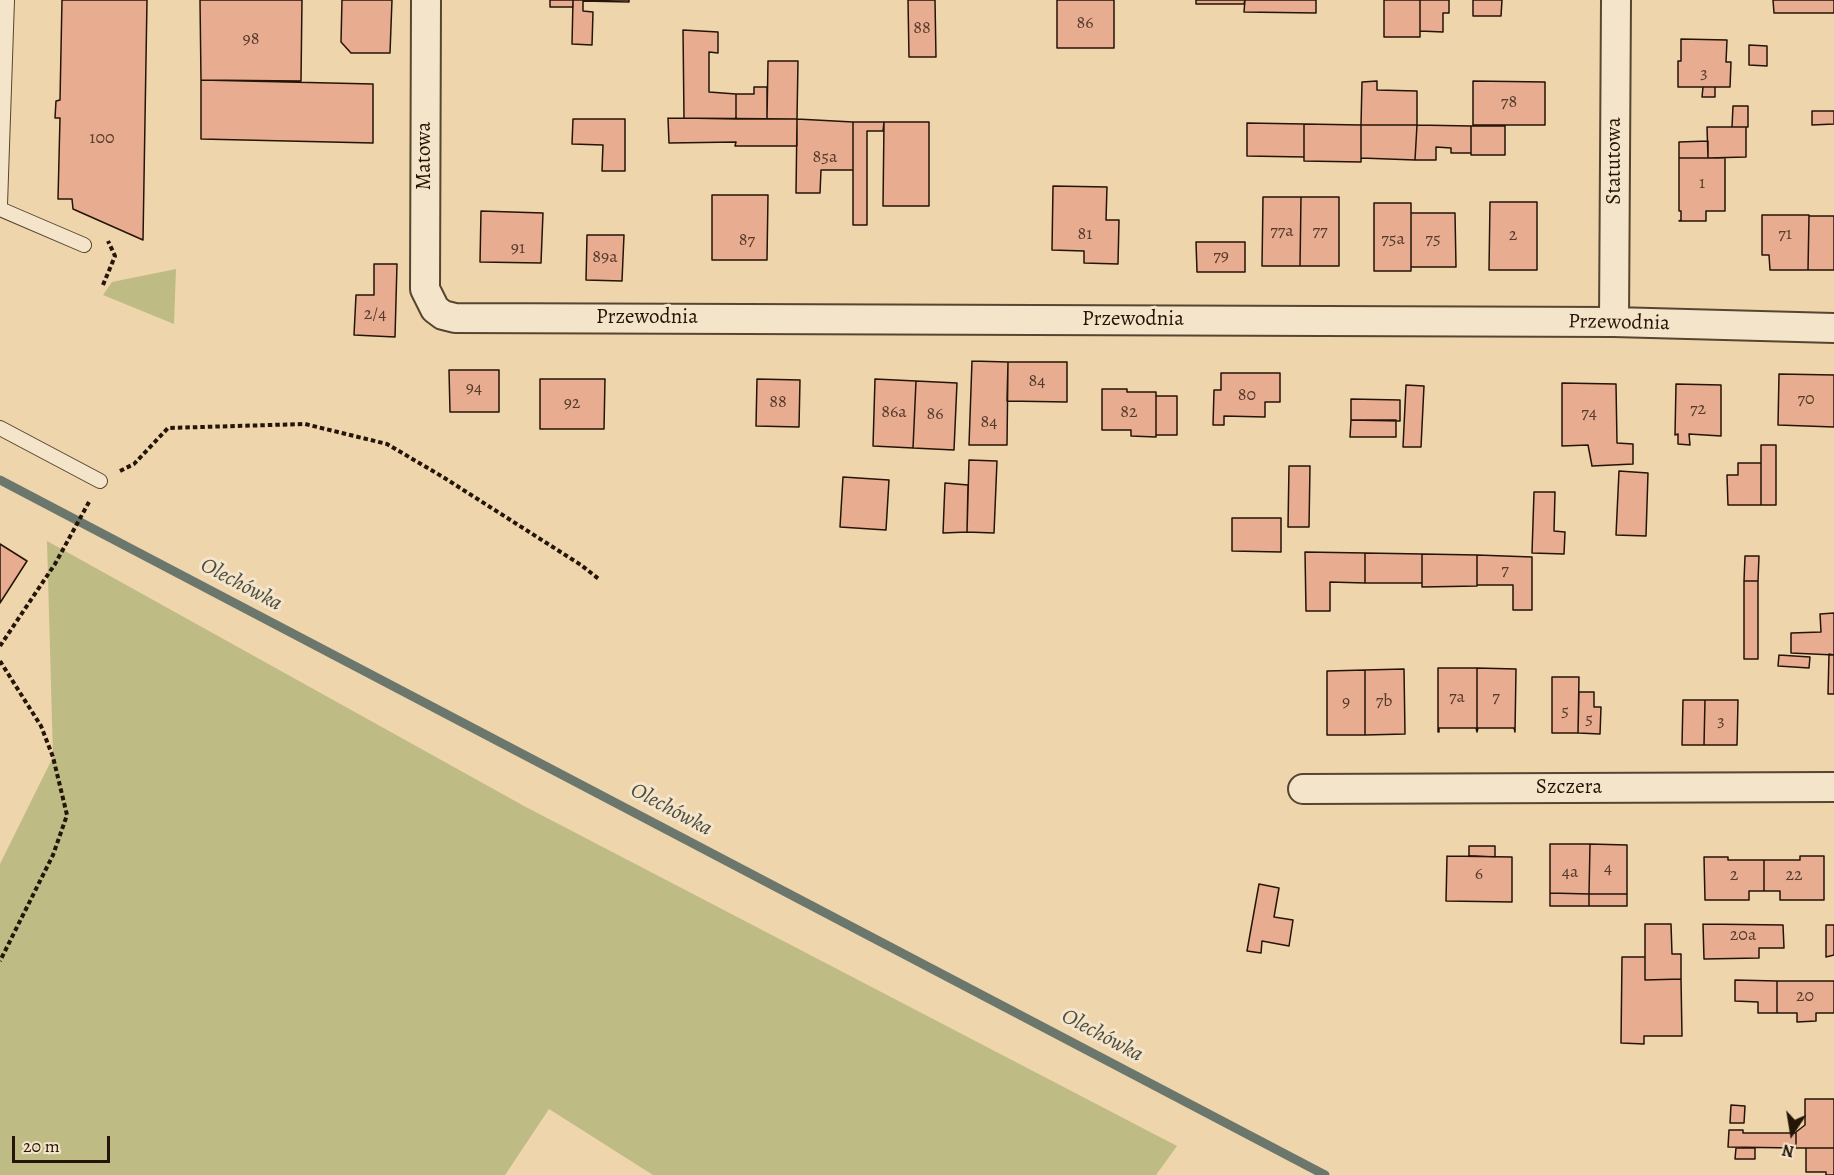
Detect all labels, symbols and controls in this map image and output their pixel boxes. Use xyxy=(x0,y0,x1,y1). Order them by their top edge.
house number: 86 xyxy=(1076,13,1094,35)
house number: 88 xyxy=(913,18,931,40)
house number: 98 xyxy=(243,29,259,51)
house number: 3 xyxy=(1700,63,1708,85)
house number: 78 xyxy=(1501,92,1517,114)
street label: Statutowa xyxy=(1602,117,1628,205)
street label: Matowa xyxy=(412,122,438,190)
house number: 100 xyxy=(89,128,115,150)
house number: 85a xyxy=(813,147,837,169)
house number: 1 xyxy=(1699,173,1705,195)
house number: 77a xyxy=(1270,221,1294,243)
house number: 77 xyxy=(1312,221,1328,243)
house number: 81 xyxy=(1078,224,1092,246)
house number: 71 xyxy=(1778,224,1792,246)
house number: 2 xyxy=(1509,225,1517,247)
house number: 75a xyxy=(1381,229,1405,251)
house number: 75 xyxy=(1425,229,1441,251)
house number: 87 xyxy=(739,230,755,252)
house number: 91 xyxy=(511,238,525,260)
house number: 79 xyxy=(1213,246,1229,268)
house number: 89a xyxy=(592,247,618,269)
house number: 2/4 xyxy=(364,304,386,326)
street label: Przewodnia xyxy=(596,305,698,331)
street label: Przewodnia xyxy=(1082,307,1184,333)
street label: Przewodnia xyxy=(1568,310,1670,336)
house number: 84 xyxy=(1029,371,1045,393)
house number: 94 xyxy=(466,378,482,400)
house number: 80 xyxy=(1238,385,1256,407)
house number: 70 xyxy=(1797,389,1815,411)
house number: 88 xyxy=(769,392,787,414)
house number: 92 xyxy=(564,393,580,415)
house number: 72 xyxy=(1690,399,1706,421)
house number: 86a xyxy=(881,402,907,424)
house number: 82 xyxy=(1120,402,1138,424)
house number: 74 xyxy=(1581,403,1597,425)
house number: 86 xyxy=(926,404,944,426)
house number: 84 xyxy=(981,412,997,434)
water label: Olechówka xyxy=(196,553,286,617)
house number: 7 xyxy=(1501,560,1509,582)
house number: 7a xyxy=(1449,687,1465,709)
house number: 7 xyxy=(1492,687,1500,709)
house number: 7b xyxy=(1376,691,1392,713)
house number: 9 xyxy=(1342,692,1350,714)
house number: 5 xyxy=(1561,701,1569,723)
house number: 5 xyxy=(1585,709,1593,731)
house number: 3 xyxy=(1717,711,1725,733)
street label: Szczera xyxy=(1536,775,1602,801)
water label: Olechówka xyxy=(626,778,716,842)
house number: 4 xyxy=(1604,858,1612,880)
house number: 4a xyxy=(1562,862,1578,884)
house number: 6 xyxy=(1475,864,1483,886)
house number: 2 xyxy=(1730,865,1738,887)
house number: 22 xyxy=(1785,865,1803,887)
house number: 20a xyxy=(1730,925,1756,947)
house number: 20 xyxy=(1796,986,1814,1008)
water label: Olechówka xyxy=(1057,1004,1147,1068)
north arrow xyxy=(1762,1103,1822,1163)
scale bar xyxy=(15,1124,112,1162)
text: 20 m xyxy=(23,1134,60,1158)
text: N xyxy=(1780,1139,1796,1163)

